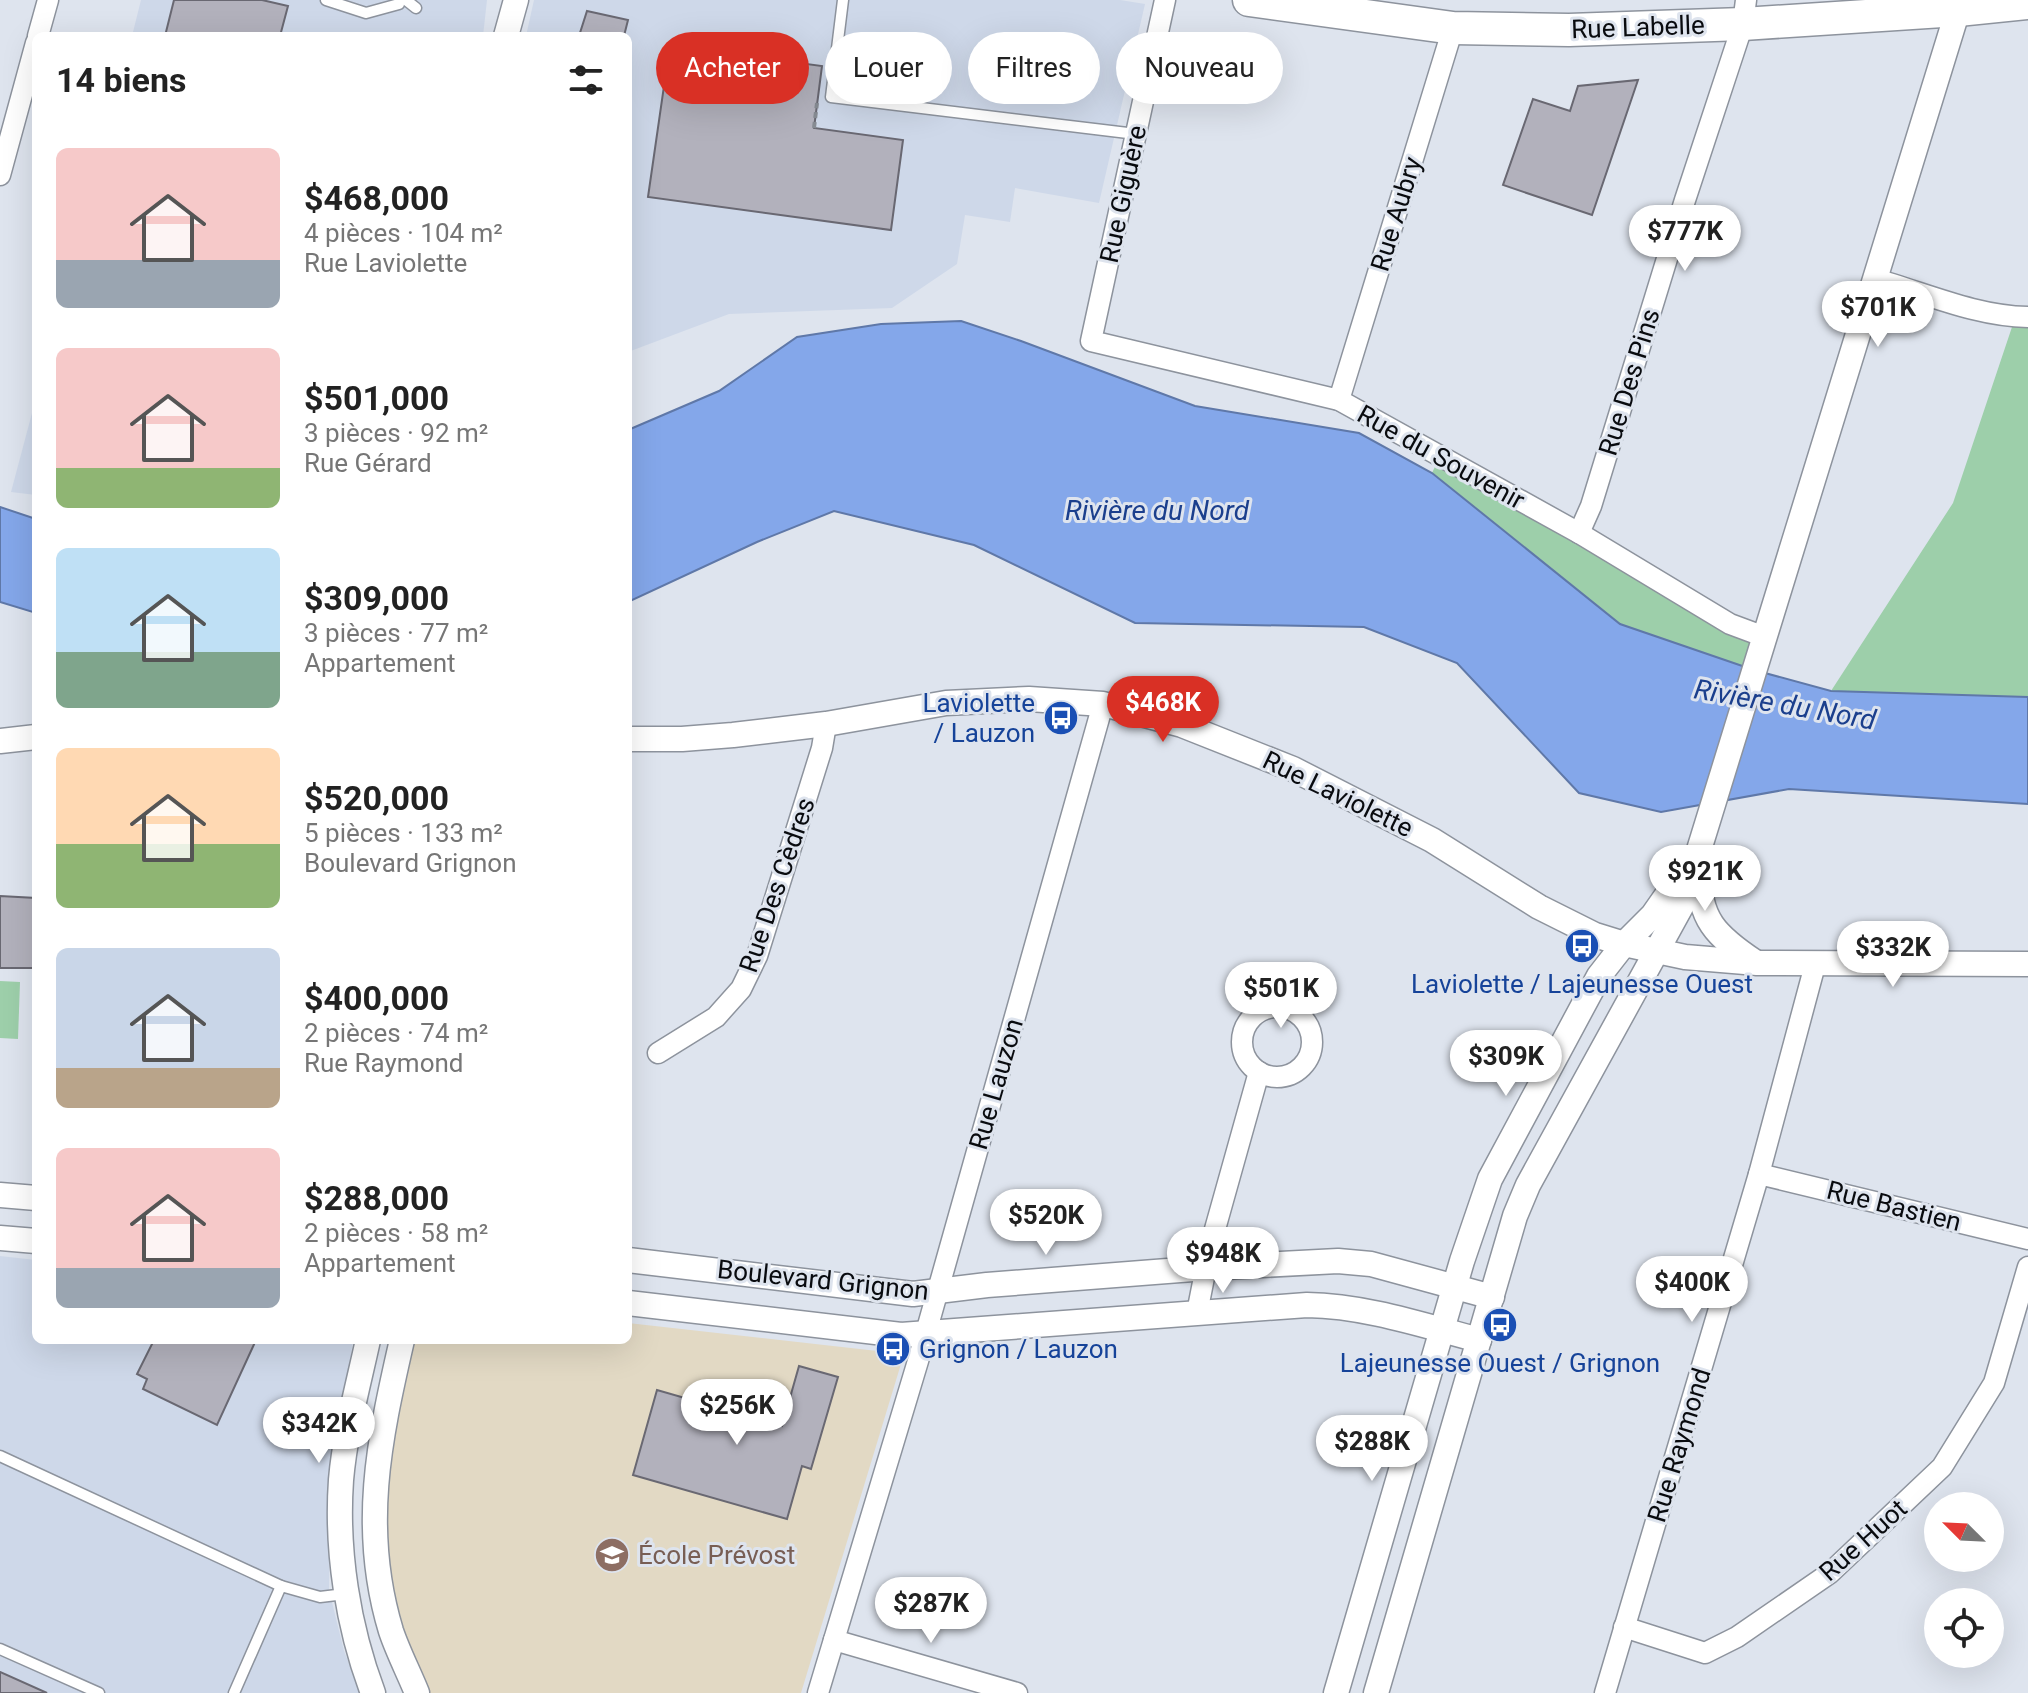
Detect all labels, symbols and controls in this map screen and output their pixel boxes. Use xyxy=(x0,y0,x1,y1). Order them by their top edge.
street label: Rue Labelle xyxy=(1571,10,1705,44)
chip: Acheter xyxy=(656,32,809,104)
chip: Louer xyxy=(825,32,952,104)
chip: Filtres xyxy=(968,32,1100,104)
chip: Nouveau xyxy=(1116,32,1283,104)
icon: filters xyxy=(564,58,608,102)
text: 14 biens xyxy=(56,60,186,100)
street label: Rue Giguère xyxy=(1094,123,1152,265)
street label: Rue Aubry xyxy=(1364,153,1428,275)
text: $468,000 xyxy=(304,178,449,218)
icon: home xyxy=(120,180,216,276)
pin: $777K xyxy=(1629,205,1741,273)
text: $777K xyxy=(1647,216,1723,246)
text: 4 pièces · 104 m² xyxy=(304,218,503,248)
text: Rue Laviolette xyxy=(304,248,467,278)
pin: $701K xyxy=(1822,281,1934,349)
text: $701K xyxy=(1840,292,1916,322)
street label: Rue Des Pins xyxy=(1592,305,1666,459)
text: $501,000 xyxy=(304,378,449,418)
icon: home xyxy=(120,380,216,476)
street label: Rue du Souvenir xyxy=(1352,399,1530,515)
text: 3 pièces · 92 m² xyxy=(304,418,488,448)
text: Rue Gérard xyxy=(304,448,432,478)
water label: Rivière du Nord xyxy=(1065,494,1250,527)
text: $309,000 xyxy=(304,578,449,618)
icon: home xyxy=(120,580,216,676)
text: 3 pièces · 77 m² xyxy=(304,618,488,648)
text: Appartement xyxy=(304,648,456,678)
water label: Rivière du Nord xyxy=(1691,672,1879,737)
pin: $468K xyxy=(1107,676,1219,744)
text: $468K xyxy=(1125,687,1201,717)
place label: Laviolette / Lauzon xyxy=(922,688,1035,748)
bus stop icon: Laviolette / Lauzon xyxy=(1042,699,1080,737)
street label: Rue Laviolette xyxy=(1258,745,1418,843)
text: $520,000 xyxy=(304,778,449,818)
icon: home xyxy=(120,780,216,876)
street label: Rue Des Cèdres xyxy=(733,794,821,976)
text: 5 pièces · 133 m² xyxy=(304,818,503,848)
pin: $921K xyxy=(1649,845,1761,913)
text: Boulevard Grignon xyxy=(304,848,517,878)
text: $921K xyxy=(1667,856,1743,886)
pin: $332K xyxy=(1837,921,1949,989)
bus stop icon: Laviolette / Lajeunesse Ouest xyxy=(1563,927,1601,965)
text: $332K xyxy=(1855,932,1931,962)
pin: $501K xyxy=(1225,962,1337,1030)
place label: Laviolette / Lajeunesse Ouest xyxy=(1411,969,1753,999)
text: $501K xyxy=(1243,973,1319,1003)
text: $400,000 xyxy=(304,978,449,1018)
icon: home xyxy=(120,980,216,1076)
street label: Rue Lauzon xyxy=(963,1015,1029,1153)
text: 2 pièces · 74 m² xyxy=(304,1018,488,1048)
pin: $309K xyxy=(1450,1030,1562,1098)
text: $309K xyxy=(1468,1041,1544,1071)
text: Rue Raymond xyxy=(304,1048,464,1078)
street label: Rue Bastien xyxy=(1824,1175,1964,1237)
text: $288,000 xyxy=(304,1178,449,1218)
icon: home xyxy=(120,1180,216,1276)
pin: $520K xyxy=(990,1189,1102,1257)
text: $520K xyxy=(1008,1200,1084,1230)
text: 2 pièces · 58 m² xyxy=(304,1218,488,1248)
pin: $948K xyxy=(1167,1227,1279,1295)
text: $948K xyxy=(1185,1238,1261,1268)
text: Appartement xyxy=(304,1248,456,1278)
street label: Boulevard Grignon xyxy=(716,1254,930,1306)
pin: $400K xyxy=(1636,1256,1748,1324)
text: $400K xyxy=(1654,1267,1730,1297)
bus stop icon: Lajeunesse Ouest / Grignon xyxy=(1481,1306,1519,1344)
bus stop icon: Grignon / Lauzon xyxy=(874,1330,912,1368)
place label: Grignon / Lauzon xyxy=(919,1334,1118,1364)
place label: Lajeunesse Ouest / Grignon xyxy=(1340,1348,1660,1378)
street label: Rue Raymond xyxy=(1641,1364,1717,1526)
pin: $256K xyxy=(681,1379,793,1447)
text: $256K xyxy=(699,1390,775,1420)
pin: $342K xyxy=(263,1397,375,1465)
text: $342K xyxy=(281,1408,357,1438)
pin: $288K xyxy=(1316,1415,1428,1483)
text: $288K xyxy=(1334,1426,1410,1456)
north arrow xyxy=(1924,1492,2004,1572)
map controls xyxy=(1924,1492,2004,1668)
street label: Rue Huot xyxy=(1813,1493,1913,1587)
school or university icon: École Prévost xyxy=(593,1536,631,1574)
place label: École Prévost xyxy=(638,1540,795,1570)
pin: $287K xyxy=(875,1577,987,1645)
text: $287K xyxy=(893,1588,969,1618)
button: locate xyxy=(1924,1588,2004,1668)

